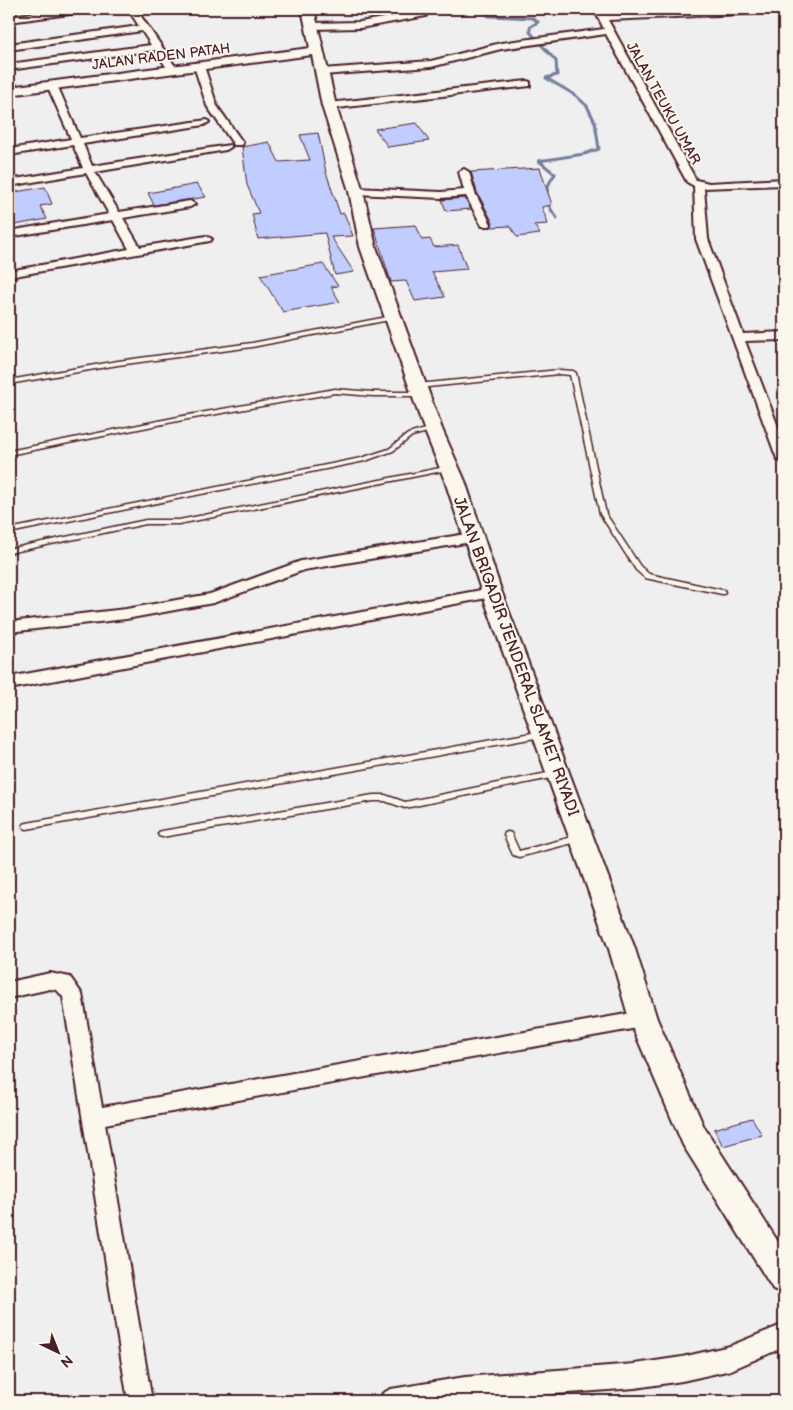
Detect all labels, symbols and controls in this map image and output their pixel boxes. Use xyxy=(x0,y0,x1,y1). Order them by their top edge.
street label: JALAN TEUKU UMAR xyxy=(623,39,704,168)
street label: JALAN RADEN PATAH xyxy=(91,40,231,73)
street label: JALAN BRIGADIR JENDERAL SLAMET RIYADI xyxy=(449,494,582,819)
north arrow xyxy=(32,1328,82,1378)
text: N xyxy=(57,1351,76,1371)

